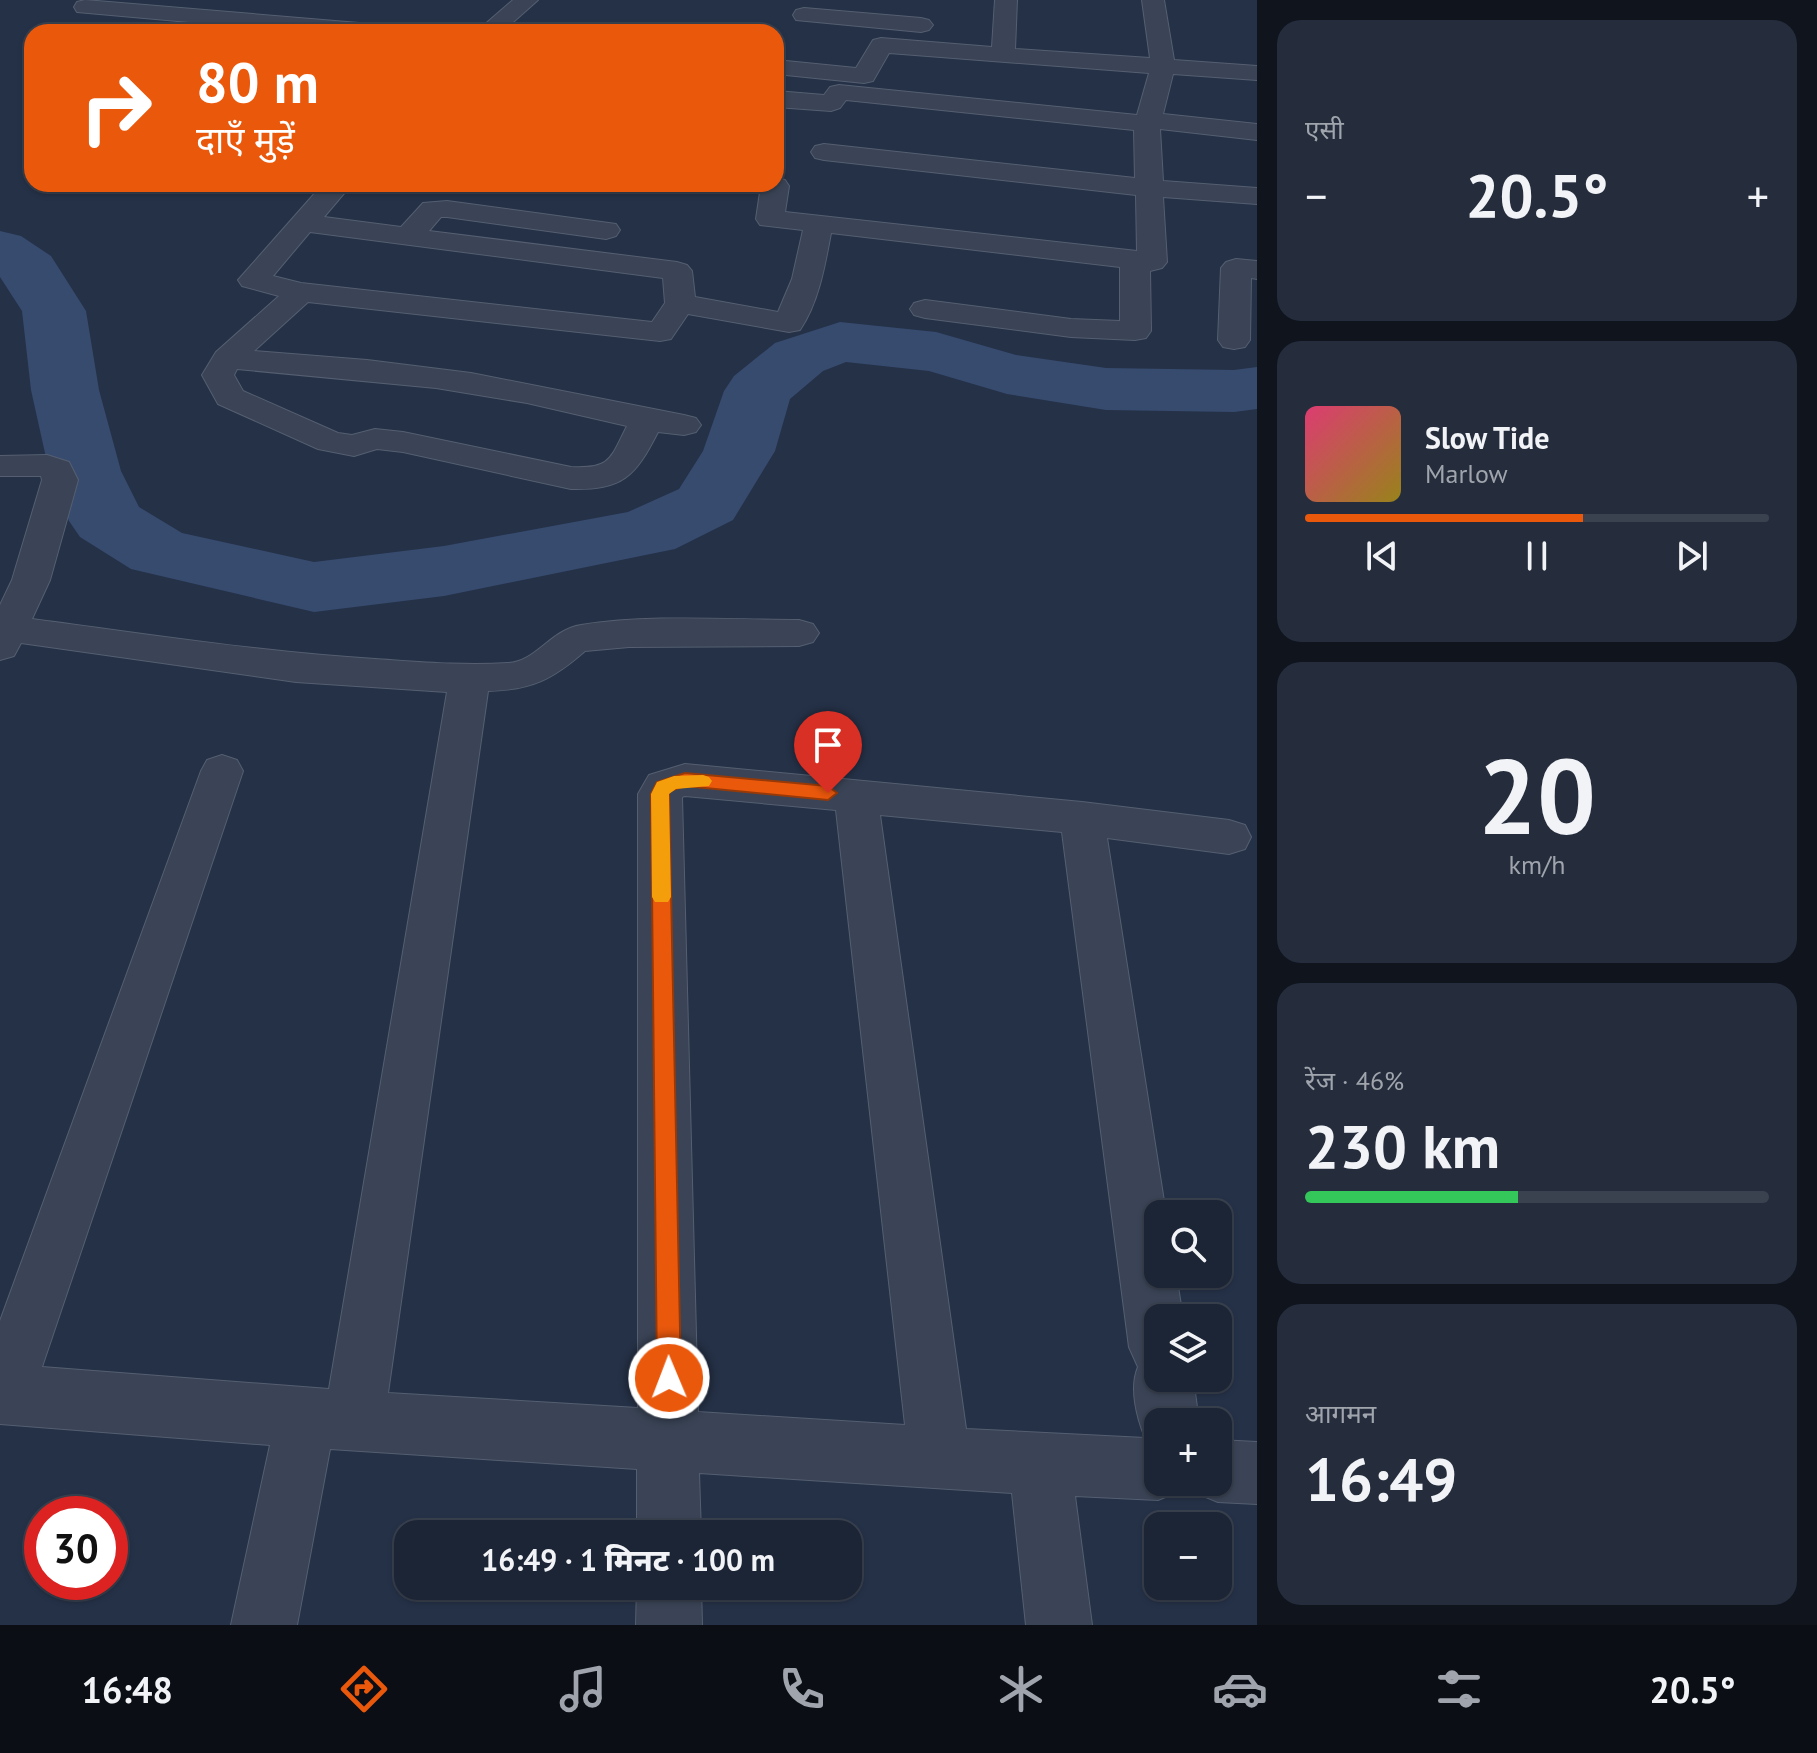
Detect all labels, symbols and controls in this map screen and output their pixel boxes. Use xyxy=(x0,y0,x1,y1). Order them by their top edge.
text: 80 m xyxy=(196,46,319,118)
icon: right xyxy=(64,56,168,160)
text: एसी xyxy=(1305,113,1344,146)
text: दाएँ मुड़ें xyxy=(196,116,295,163)
text: 20.5° xyxy=(1465,156,1609,234)
text: − xyxy=(1305,167,1327,224)
text: + xyxy=(1747,167,1769,224)
text: Slow Tide xyxy=(1425,418,1550,457)
text: Marlow xyxy=(1425,457,1508,490)
icon: previous xyxy=(1360,534,1404,578)
icon: pause xyxy=(1515,534,1559,578)
icon: next xyxy=(1670,534,1714,578)
pin xyxy=(794,711,862,793)
icon: arrive xyxy=(806,723,850,767)
text: 20 xyxy=(1478,728,1596,863)
text: km/h xyxy=(1509,848,1566,881)
text: रेंज · 46% xyxy=(1305,1064,1404,1097)
text: 230 km xyxy=(1305,1107,1500,1185)
map controls xyxy=(1144,1200,1232,1600)
button: search xyxy=(1144,1200,1232,1288)
button: layers xyxy=(1144,1304,1232,1392)
position arrow xyxy=(627,1336,711,1420)
text: आगमन xyxy=(1305,1397,1376,1430)
button: + xyxy=(1144,1408,1232,1496)
text: 16:49 xyxy=(1305,1440,1457,1518)
speed limit sign: 30 xyxy=(24,1496,128,1600)
button: − xyxy=(1144,1512,1232,1600)
text: 16:49 · 1 मिनट · 100 m xyxy=(481,1540,775,1579)
icon: directions xyxy=(336,1661,392,1717)
icon: music xyxy=(555,1661,611,1717)
icon: phone xyxy=(774,1661,830,1717)
icon: climate xyxy=(993,1661,1049,1717)
icon: car xyxy=(1212,1661,1268,1717)
icon: filters xyxy=(1431,1661,1487,1717)
text: 16:48 xyxy=(81,1666,173,1713)
text: 20.5° xyxy=(1650,1666,1735,1713)

